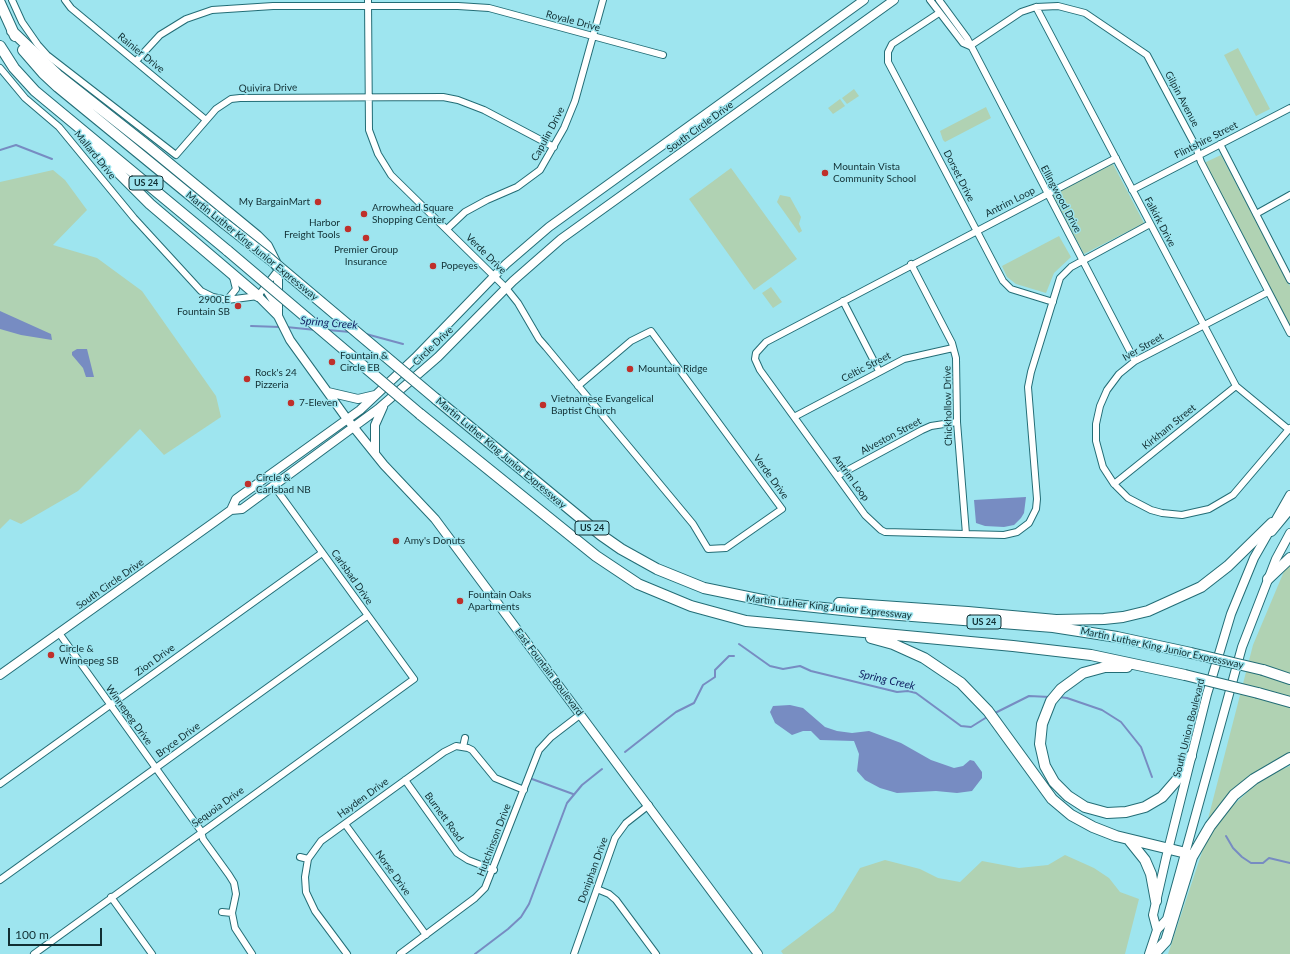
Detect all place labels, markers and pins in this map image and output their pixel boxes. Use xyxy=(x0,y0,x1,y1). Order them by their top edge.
place label: Mountain Vista Community School xyxy=(833,161,916,184)
marker: Mountain Vista Community School xyxy=(820,168,830,178)
place label: My BargainMart xyxy=(239,196,310,208)
marker: My BargainMart xyxy=(313,197,323,207)
place label: Arrowhead Square Shopping Center xyxy=(372,202,454,226)
marker: Arrowhead Square Shopping Center xyxy=(359,209,369,219)
place label: Harbor Freight Tools xyxy=(284,217,340,240)
marker: Harbor Freight Tools xyxy=(343,224,353,234)
marker: Premier Group Insurance xyxy=(361,233,371,243)
place label: Premier Group Insurance xyxy=(334,244,398,268)
place label: Popeyes xyxy=(441,260,478,272)
marker: Popeyes xyxy=(428,261,438,271)
place label: 2900 E Fountain SB xyxy=(177,294,230,318)
marker: 2900 E Fountain SB xyxy=(233,301,243,311)
place label: Fountain & Circle EB xyxy=(340,350,388,374)
marker: Fountain & Circle EB xyxy=(327,357,337,367)
place label: Mountain Ridge xyxy=(638,363,708,375)
marker: Mountain Ridge xyxy=(625,364,635,374)
place label: Rock's 24 Pizzeria xyxy=(255,367,297,390)
marker: Rock's 24 Pizzeria xyxy=(242,374,252,384)
place label: Vietnamese Evangelical Baptist Church xyxy=(551,393,654,416)
place label: 7-Eleven xyxy=(299,397,338,409)
marker: 7-Eleven xyxy=(286,398,296,408)
marker: Vietnamese Evangelical Baptist Church xyxy=(538,400,548,410)
place label: Circle & Carlsbad NB xyxy=(256,472,311,496)
marker: Circle & Carlsbad NB xyxy=(243,479,253,489)
place label: Amy's Donuts xyxy=(404,535,465,547)
marker: Amy's Donuts xyxy=(391,536,401,546)
place label: Fountain Oaks Apartments xyxy=(468,589,531,612)
marker: Fountain Oaks Apartments xyxy=(455,596,465,606)
place label: Circle & Winnepeg SB xyxy=(59,643,119,666)
marker: Circle & Winnepeg SB xyxy=(46,650,56,660)

